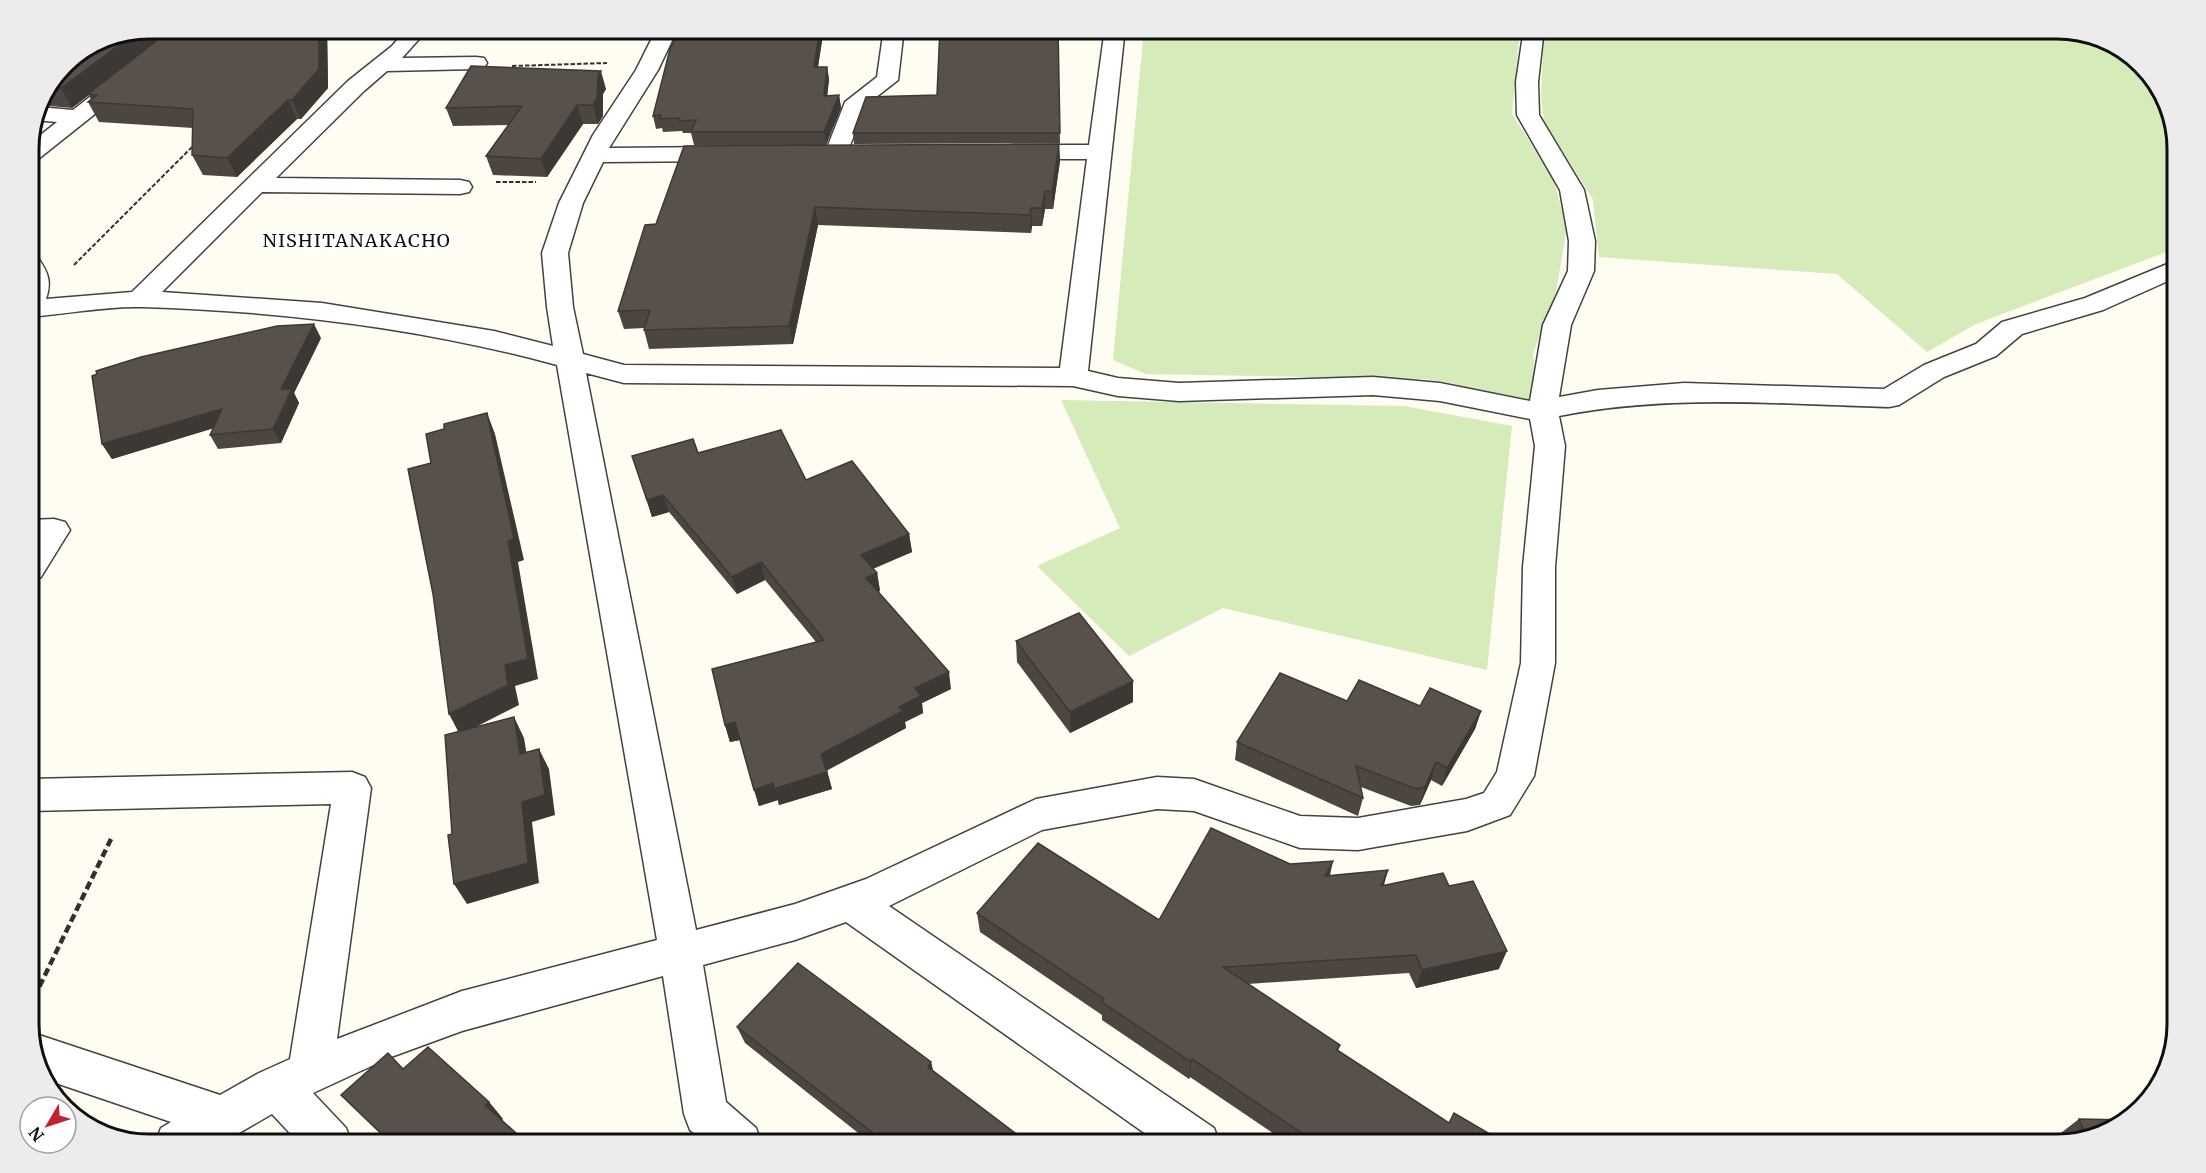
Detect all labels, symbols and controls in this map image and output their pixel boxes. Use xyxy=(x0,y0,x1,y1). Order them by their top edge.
district label: NISHITANAKACHO xyxy=(263,229,451,252)
north arrow xyxy=(18,1095,78,1155)
text: N xyxy=(24,1123,48,1146)

